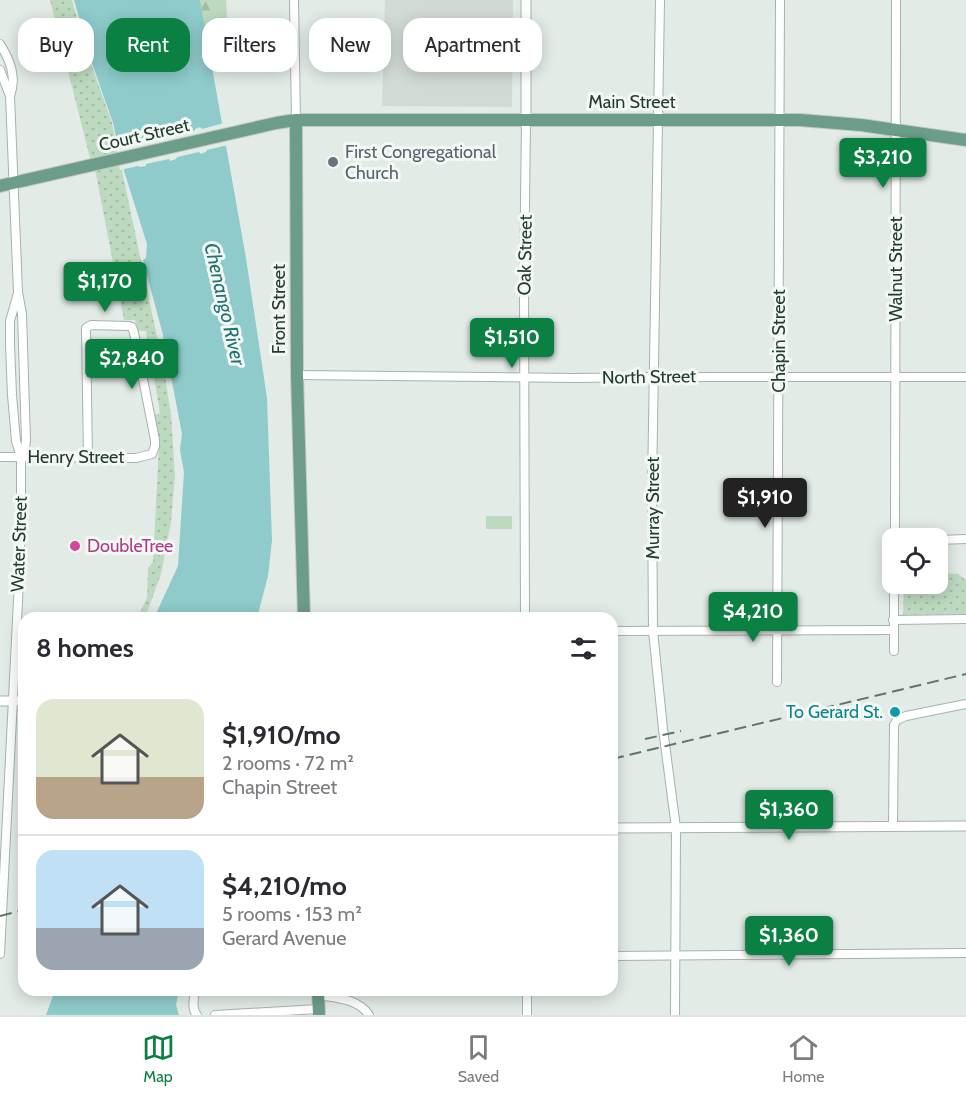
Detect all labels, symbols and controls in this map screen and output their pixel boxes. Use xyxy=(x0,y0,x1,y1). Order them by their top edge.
chip: Buy xyxy=(18,18,94,72)
chip: Rent xyxy=(106,18,190,72)
chip: Filters xyxy=(202,18,297,72)
chip: New xyxy=(309,18,391,72)
chip: Apartment xyxy=(403,18,542,72)
street label: Main Street xyxy=(588,91,676,113)
street label: Court Street xyxy=(97,114,191,156)
pin: $3,210 xyxy=(834,138,932,189)
place label: First Congregational Church xyxy=(345,141,497,184)
text: $3,210 xyxy=(853,145,913,169)
marker: First Congregational Church xyxy=(326,155,340,169)
street label: Oak Street xyxy=(513,214,537,296)
street label: Walnut Street xyxy=(885,216,907,322)
water label: Chenango River xyxy=(199,240,251,368)
pin: $1,170 xyxy=(56,262,154,313)
street label: Front Street xyxy=(268,264,290,354)
text: $1,170 xyxy=(78,269,132,293)
street label: Chapin Street xyxy=(768,289,790,393)
pin: $1,510 xyxy=(463,318,561,369)
text: $1,510 xyxy=(484,325,540,349)
pin: $2,840 xyxy=(83,339,181,390)
text: $2,840 xyxy=(99,346,165,370)
street label: North Street xyxy=(602,365,696,389)
street label: Henry Street xyxy=(28,446,124,468)
street label: Murray Street xyxy=(642,457,664,559)
pin: $1,910 xyxy=(716,478,814,529)
text: $1,910 xyxy=(737,485,793,509)
street label: Water Street xyxy=(6,496,32,592)
map controls xyxy=(882,528,948,594)
button: locate xyxy=(882,528,948,594)
place label: DoubleTree xyxy=(87,535,173,557)
marker: DoubleTree xyxy=(68,539,82,553)
pin: $4,210 xyxy=(704,592,802,643)
text: $4,210 xyxy=(723,599,783,623)
text: 8 homes xyxy=(36,632,134,664)
icon: filters xyxy=(567,632,600,665)
place label: To Gerard St. xyxy=(786,701,883,723)
marker: To Gerard St. xyxy=(888,705,902,719)
text: $1,910/mo xyxy=(222,719,341,751)
icon: home xyxy=(84,723,156,795)
text: 2 rooms · 72 m² xyxy=(222,751,354,775)
text: Chapin Street xyxy=(222,775,337,799)
pin: $1,360 xyxy=(740,790,838,841)
text: $1,360 xyxy=(759,797,819,821)
text: $4,210/mo xyxy=(222,870,347,902)
icon: home xyxy=(84,874,156,946)
text: 5 rooms · 153 m² xyxy=(222,902,362,926)
pin: $1,360 xyxy=(740,916,838,967)
text: $1,360 xyxy=(759,923,819,947)
text: Gerard Avenue xyxy=(222,926,346,950)
tab: Map xyxy=(142,1031,175,1086)
tab: Saved xyxy=(458,1031,499,1086)
tab: Home xyxy=(782,1031,824,1086)

